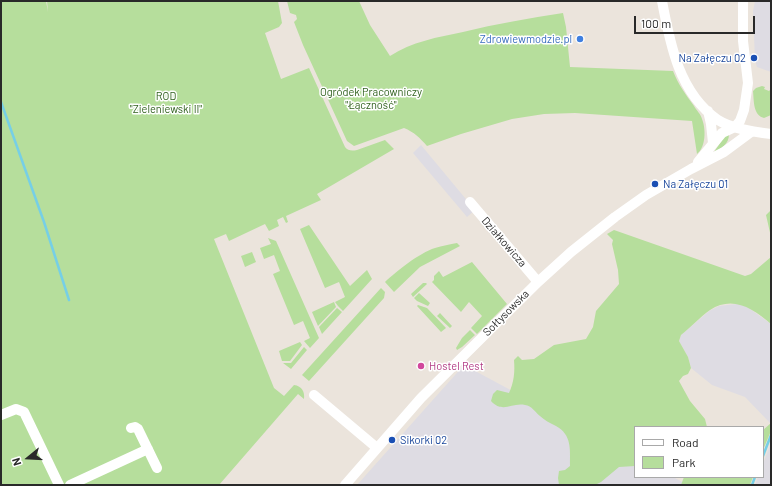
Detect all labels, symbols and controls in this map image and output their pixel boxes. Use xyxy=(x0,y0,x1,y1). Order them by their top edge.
scale bar xyxy=(636,8,757,34)
text: 100 m xyxy=(641,16,671,30)
place label: Zdrowiewmodzie.pl xyxy=(480,32,572,46)
marker: Zdrowiewmodzie.pl xyxy=(575,34,585,44)
place label: Na Załęczu 02 xyxy=(679,51,746,65)
marker: Na Załęczu 02 xyxy=(749,53,759,63)
park label: Ogródek Pracowniczy "Łączność" xyxy=(320,85,422,111)
park label: ROD "Zieleniewski II" xyxy=(130,89,202,115)
place label: Na Załęczu 01 xyxy=(663,177,728,191)
marker: Na Załęczu 01 xyxy=(650,179,660,189)
street label: Działkowicza xyxy=(479,214,529,270)
street label: Sołtysowska xyxy=(480,287,532,339)
place label: Hostel Rest xyxy=(429,359,484,373)
marker: Hostel Rest xyxy=(416,361,426,371)
legend xyxy=(634,426,764,478)
place label: Sikorki 02 xyxy=(400,433,447,447)
marker: Sikorki 02 xyxy=(387,435,397,445)
text: Road xyxy=(672,435,699,449)
north arrow xyxy=(8,438,48,478)
text: Park xyxy=(672,455,696,469)
text: N xyxy=(9,456,23,467)

